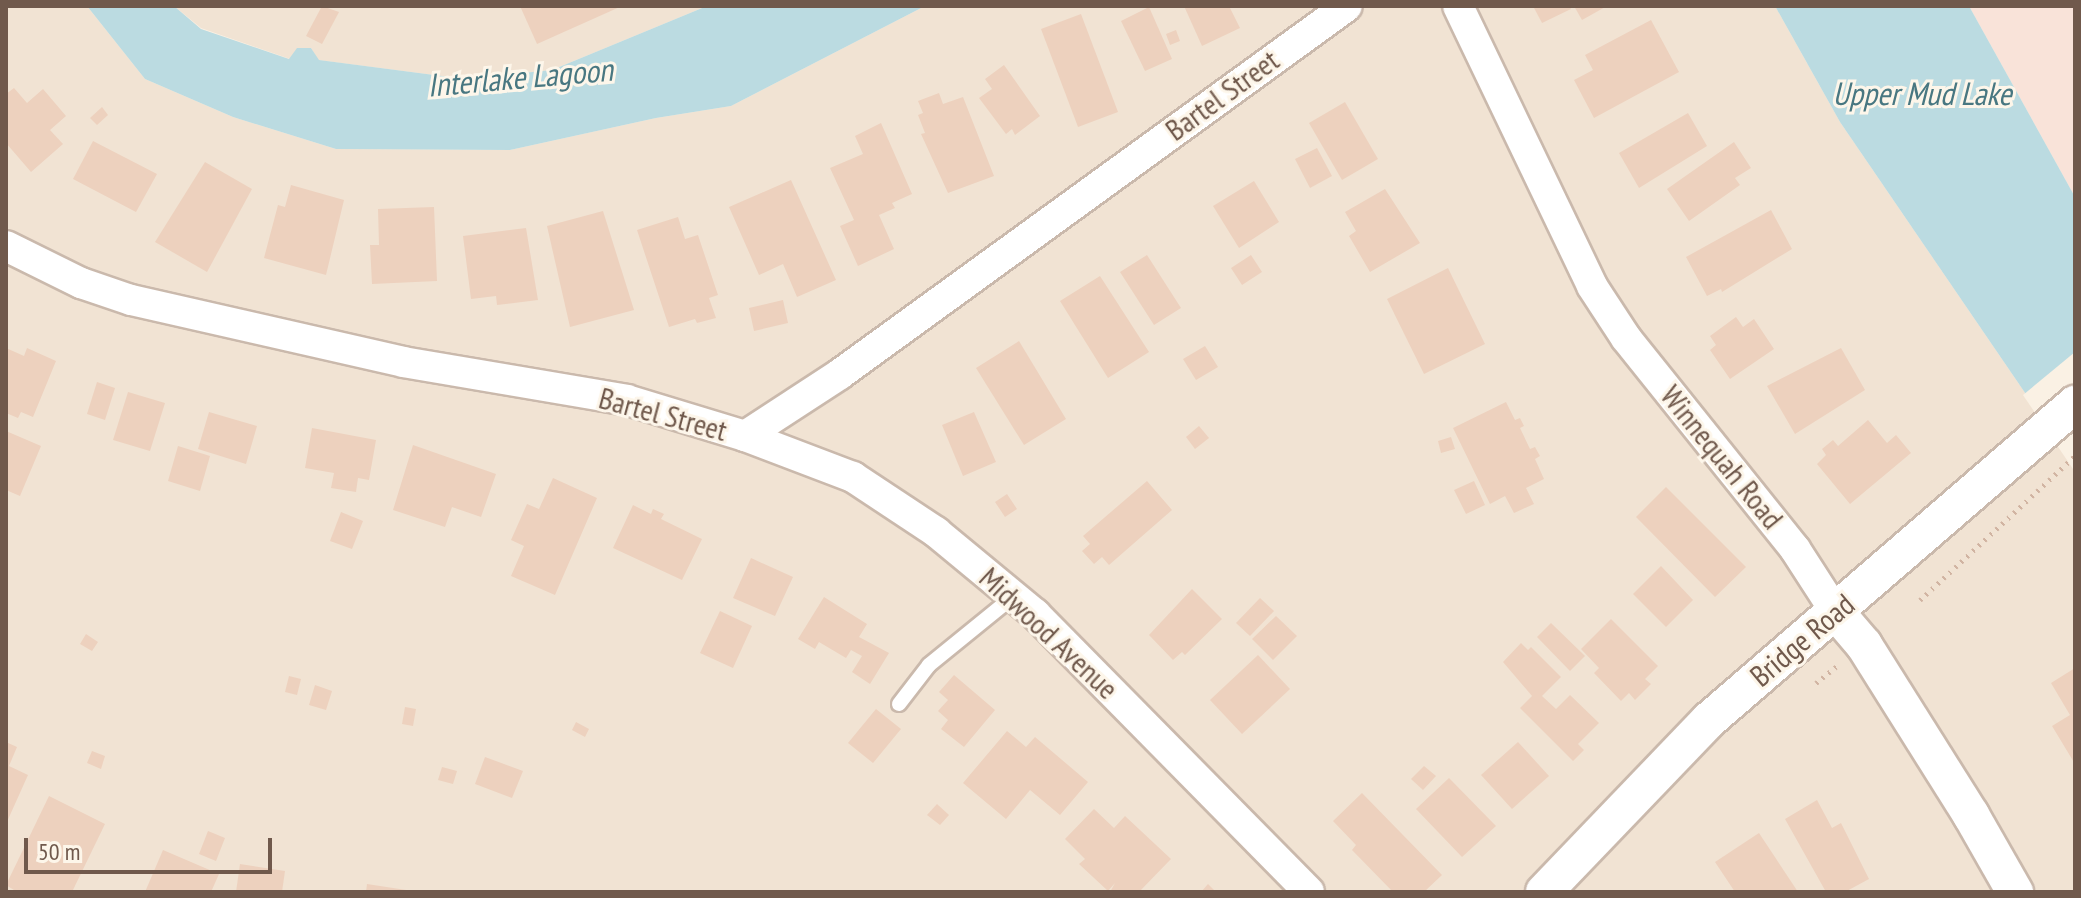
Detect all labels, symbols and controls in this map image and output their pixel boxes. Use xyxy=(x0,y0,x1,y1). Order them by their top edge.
street label: Bartel Street xyxy=(1158,42,1286,148)
water label: Interlake Lagoon xyxy=(426,50,614,104)
water label: Upper Mud Lake xyxy=(1832,74,2012,112)
street label: Winnequah Road xyxy=(1653,378,1791,536)
street label: Bartel Street xyxy=(595,380,731,448)
street label: Midwood Avenue xyxy=(972,559,1126,707)
street label: Bridge Road xyxy=(1743,586,1861,694)
scale bar xyxy=(28,822,276,872)
text: 50 m xyxy=(38,836,80,867)

